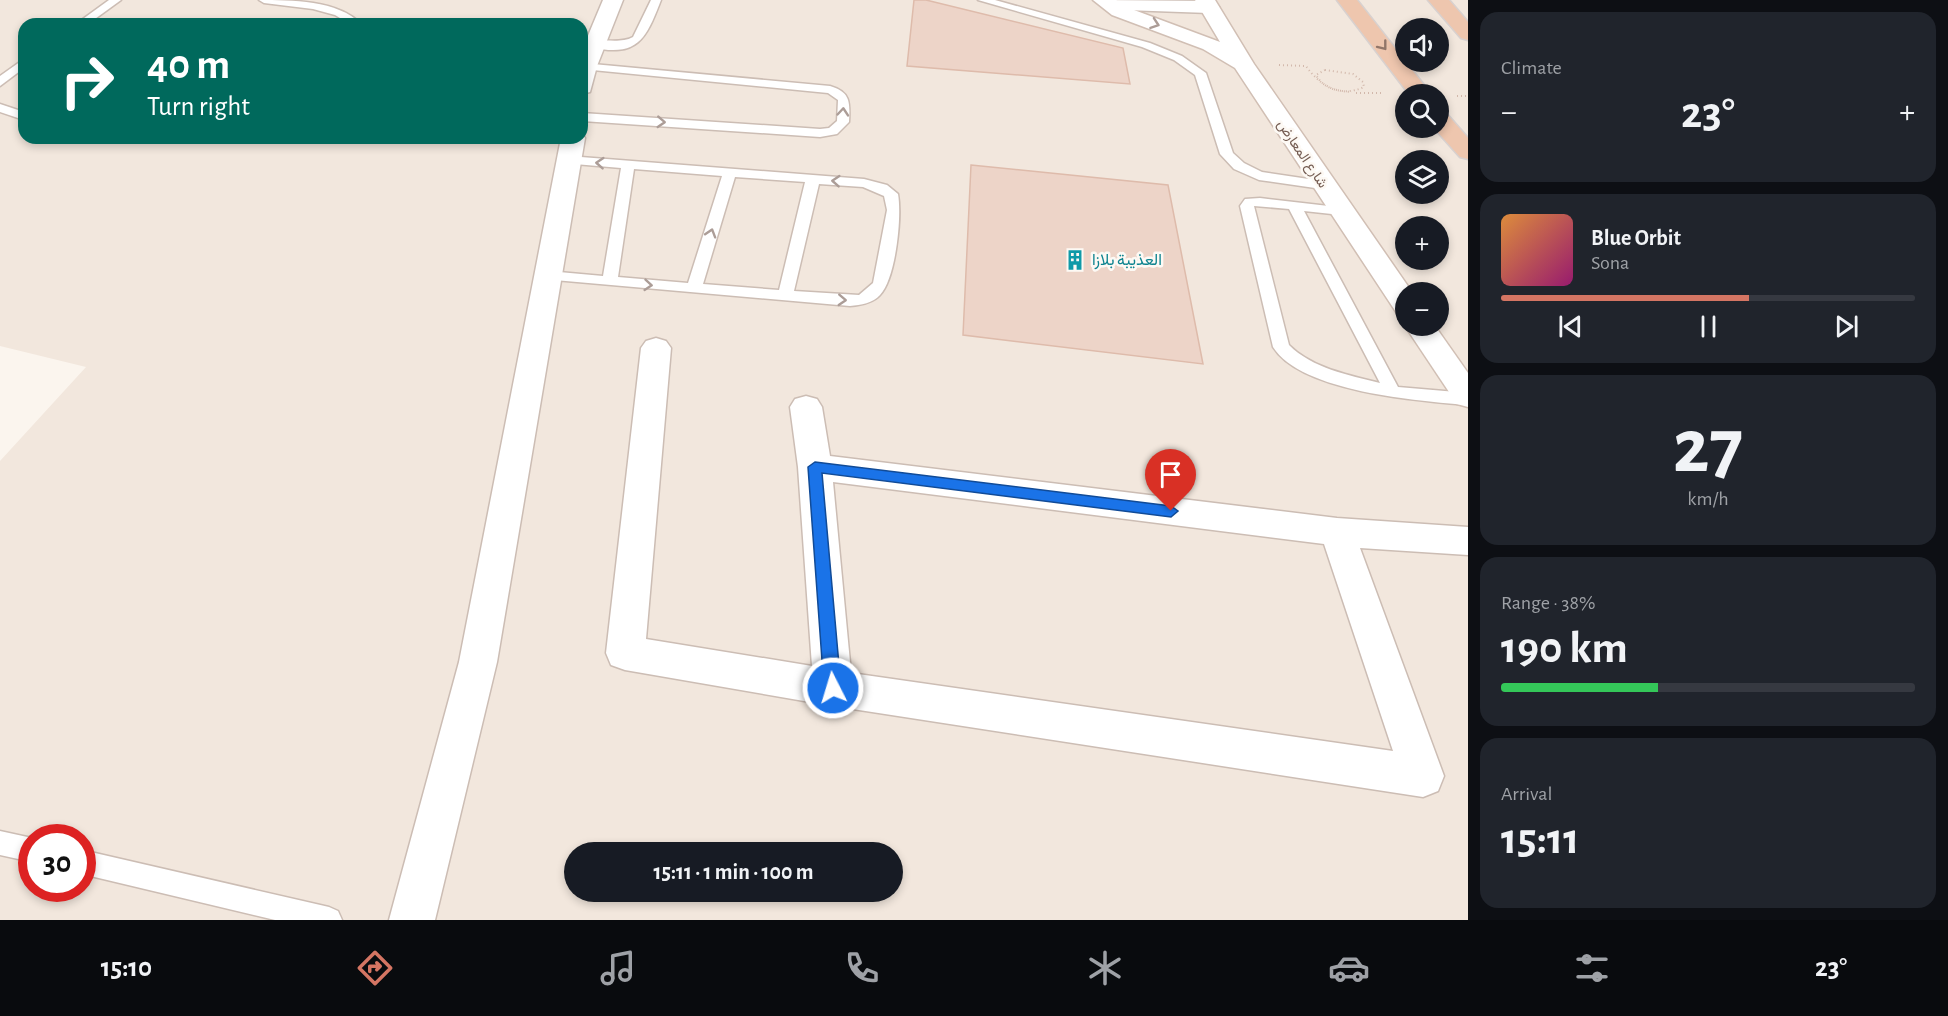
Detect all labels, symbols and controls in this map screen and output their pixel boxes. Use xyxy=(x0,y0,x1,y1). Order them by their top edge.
one-way arrow xyxy=(1149,17,1160,30)
map controls xyxy=(1395,18,1449,336)
button: sound xyxy=(1395,18,1449,72)
one-way arrow xyxy=(1375,40,1386,51)
icon: right xyxy=(48,42,126,120)
text: 40 m xyxy=(147,44,230,86)
text: Climate xyxy=(1501,58,1562,78)
button: search xyxy=(1395,84,1449,138)
text: 23° xyxy=(1681,91,1735,136)
text: Turn right xyxy=(147,93,250,120)
text: − xyxy=(1501,96,1517,129)
text: + xyxy=(1899,96,1915,129)
one-way arrow xyxy=(836,107,849,117)
one-way arrow xyxy=(657,115,666,128)
street label: شارع المعارض xyxy=(1272,117,1330,192)
button: layers xyxy=(1395,150,1449,204)
one-way arrow xyxy=(595,157,604,170)
one-way arrow xyxy=(831,175,841,188)
button: + xyxy=(1395,216,1449,270)
text: Blue Orbit xyxy=(1591,227,1681,249)
one-way arrow xyxy=(704,228,716,239)
building icon: العذيبة بلازا xyxy=(1063,248,1087,272)
place label: العذيبة بلازا xyxy=(1092,252,1162,270)
text: Sona xyxy=(1591,253,1629,273)
one-way arrow xyxy=(643,278,652,291)
button: − xyxy=(1395,282,1449,336)
one-way arrow xyxy=(838,294,847,307)
icon: previous xyxy=(1554,310,1587,343)
icon: pause xyxy=(1692,310,1725,343)
icon: next xyxy=(1830,310,1863,343)
text: 27 xyxy=(1673,409,1743,487)
pin xyxy=(1145,449,1196,511)
icon: arrive xyxy=(1154,458,1187,491)
text: km/h xyxy=(1687,489,1729,509)
text: Range · 38% xyxy=(1501,593,1595,613)
text: 190 km xyxy=(1501,626,1628,671)
position arrow xyxy=(801,656,865,720)
text: Arrival xyxy=(1501,784,1552,804)
text: 15:11 xyxy=(1501,817,1579,862)
speed limit sign: 30 xyxy=(18,824,96,902)
text: 15:11 · 1 min · 100 m xyxy=(654,861,813,883)
icon: directions xyxy=(354,947,396,989)
icon: music xyxy=(597,947,639,989)
icon: phone xyxy=(841,947,883,989)
icon: climate xyxy=(1084,947,1126,989)
icon: car xyxy=(1328,947,1370,989)
icon: filters xyxy=(1571,947,1613,989)
text: 15:10 xyxy=(101,954,152,981)
text: 23° xyxy=(1815,954,1847,981)

